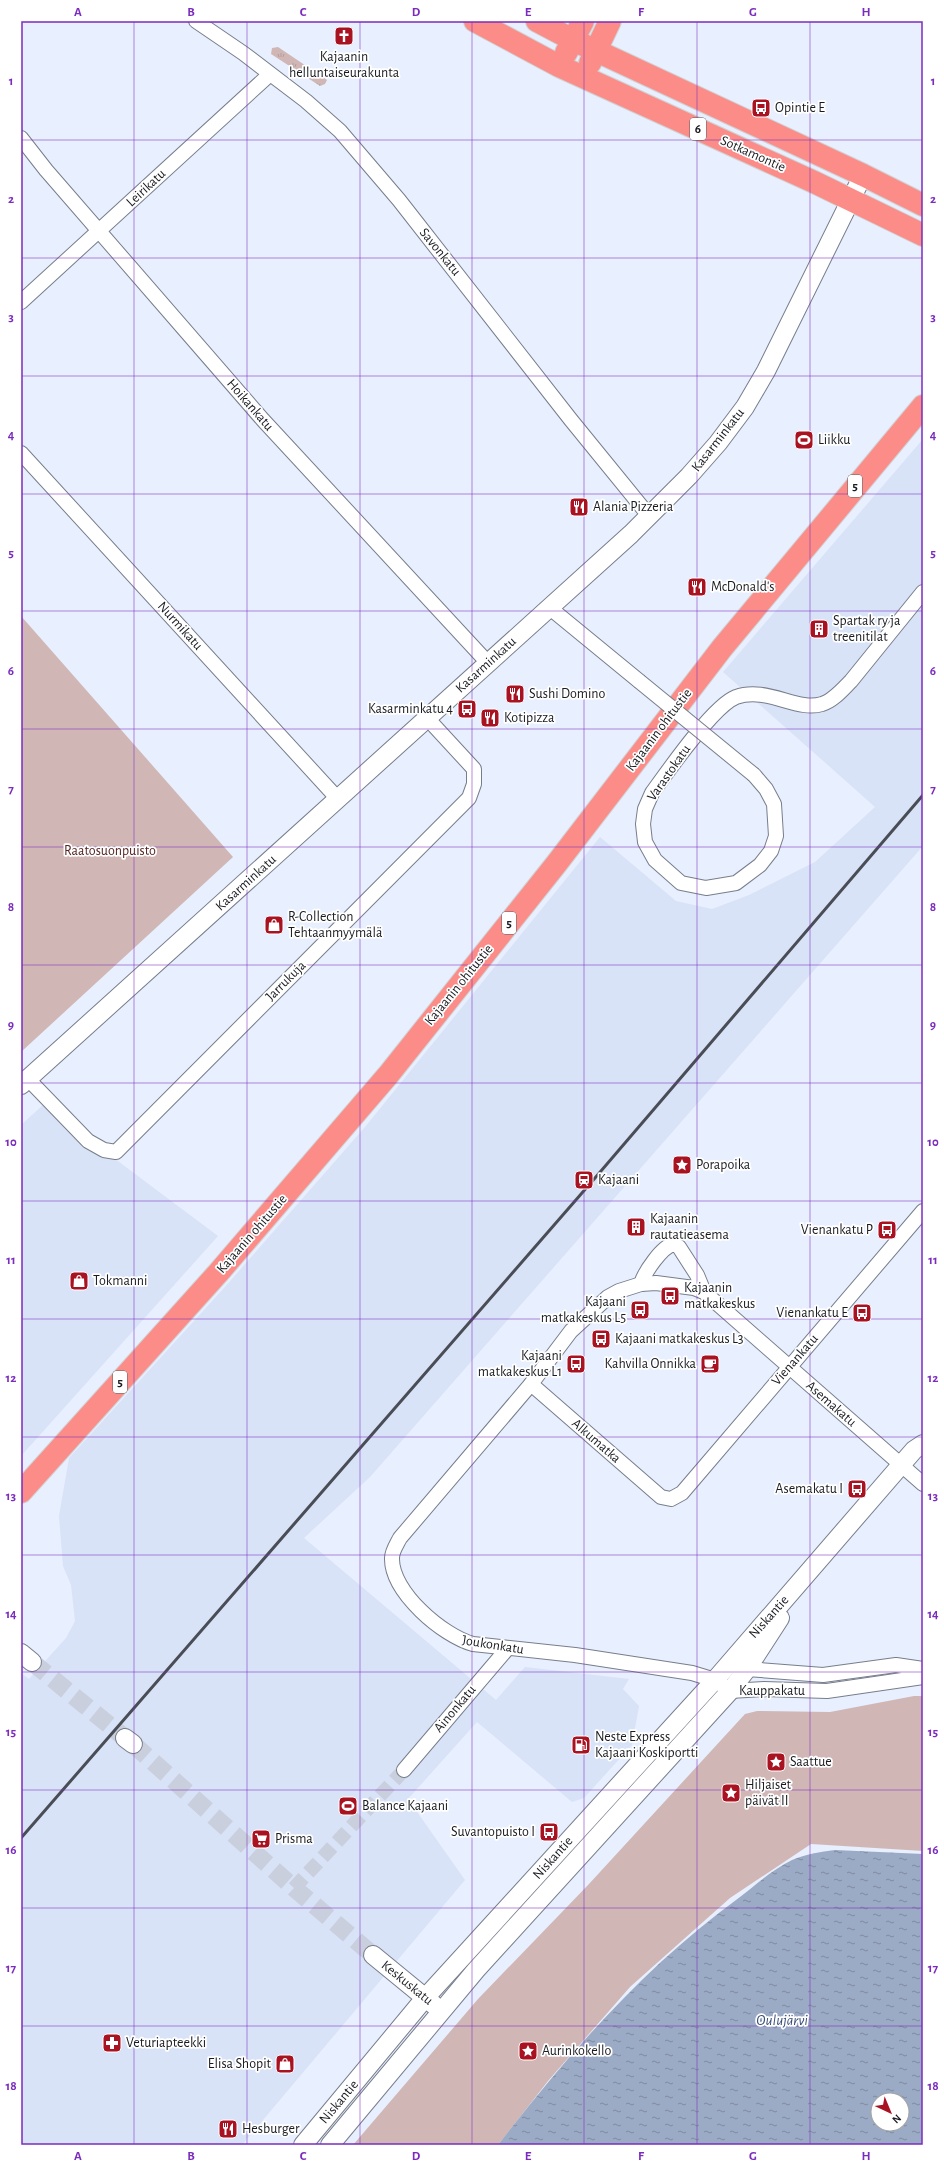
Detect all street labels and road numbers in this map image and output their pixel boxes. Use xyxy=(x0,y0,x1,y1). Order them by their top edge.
road number: 6 xyxy=(690,118,706,140)
street label: Sotkamontie xyxy=(718,133,788,175)
street label: Leirikatu xyxy=(124,167,168,209)
street label: Savonkatu xyxy=(417,226,463,278)
street label: Hoikankatu xyxy=(224,376,276,434)
street label: Kasarminkatu xyxy=(689,406,747,474)
road number: 5 xyxy=(848,475,862,497)
street label: Nurmikatu xyxy=(155,599,205,653)
street label: Kasarminkatu xyxy=(453,634,519,696)
street label: Kajaanin ohitustie xyxy=(624,686,694,774)
street label: Varastokatu xyxy=(645,742,693,804)
street label: Kasarminkatu xyxy=(213,852,279,914)
road number: 5 xyxy=(502,912,516,934)
street label: Kajaanin ohitustie xyxy=(422,942,496,1028)
street label: Jarrukuja xyxy=(263,958,309,1004)
street label: Kajaanin ohitustie xyxy=(214,1192,290,1276)
street label: Vienankatu xyxy=(769,1332,821,1388)
road number: 5 xyxy=(113,1371,127,1393)
street label: Asemakatu xyxy=(803,1379,859,1429)
street label: Alkumatka xyxy=(569,1416,623,1466)
street label: Niskantie xyxy=(746,1593,792,1641)
street label: Joukonkatu xyxy=(461,1633,525,1657)
street label: Ainonkatu xyxy=(431,1683,479,1735)
street label: Kauppakatu xyxy=(739,1684,805,1698)
street label: Niskantie xyxy=(530,1834,576,1882)
street label: Keskuskatu xyxy=(379,1958,435,2008)
street label: Niskantie xyxy=(317,2078,361,2126)

